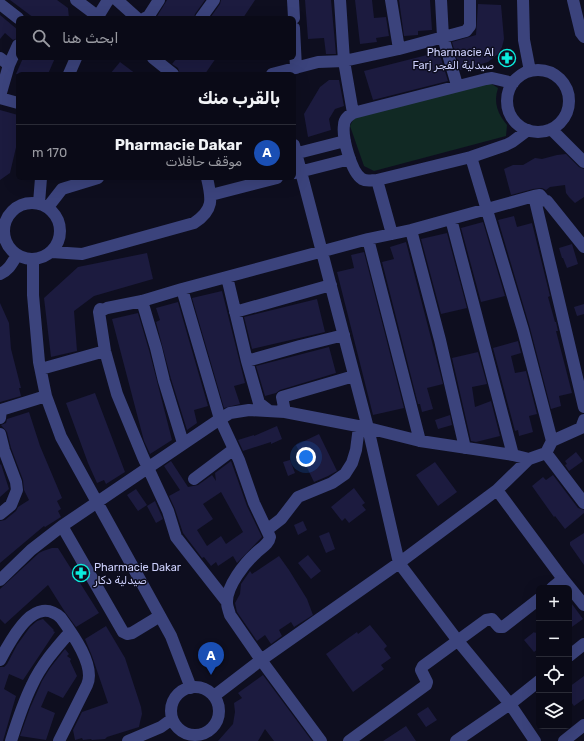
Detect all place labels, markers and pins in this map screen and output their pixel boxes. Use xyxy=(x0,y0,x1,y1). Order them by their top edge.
place label: Pharmacie Al Farj صيدلية الفجر xyxy=(412,46,494,72)
pharmacy icon: Pharmacie Al Farj صيدلية الفجر xyxy=(497,48,517,68)
place label: Pharmacie Dakar صيدلية دكار xyxy=(93,561,182,587)
pharmacy icon: Pharmacie Dakar صيدلية دكار xyxy=(71,563,91,583)
pin: A xyxy=(198,642,224,675)

